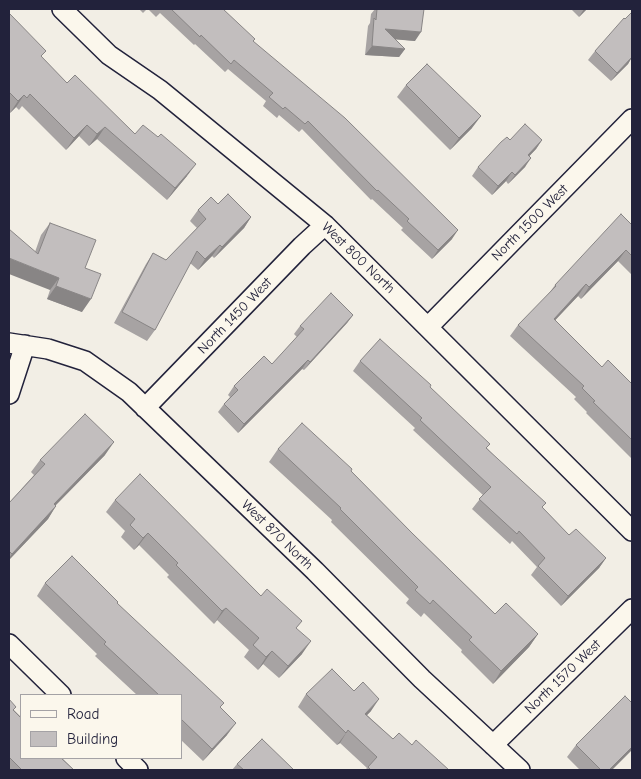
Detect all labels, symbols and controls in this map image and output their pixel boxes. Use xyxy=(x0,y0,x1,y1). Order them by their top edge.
street label: North 1500 West xyxy=(488,181,572,265)
street label: West 800 North xyxy=(318,219,398,297)
street label: North 1450 West xyxy=(194,274,276,358)
street label: West 870 North xyxy=(238,497,316,573)
street label: North 1570 West xyxy=(521,636,605,718)
legend xyxy=(20,694,182,759)
text: Road xyxy=(67,705,99,723)
text: Building xyxy=(67,730,118,748)

